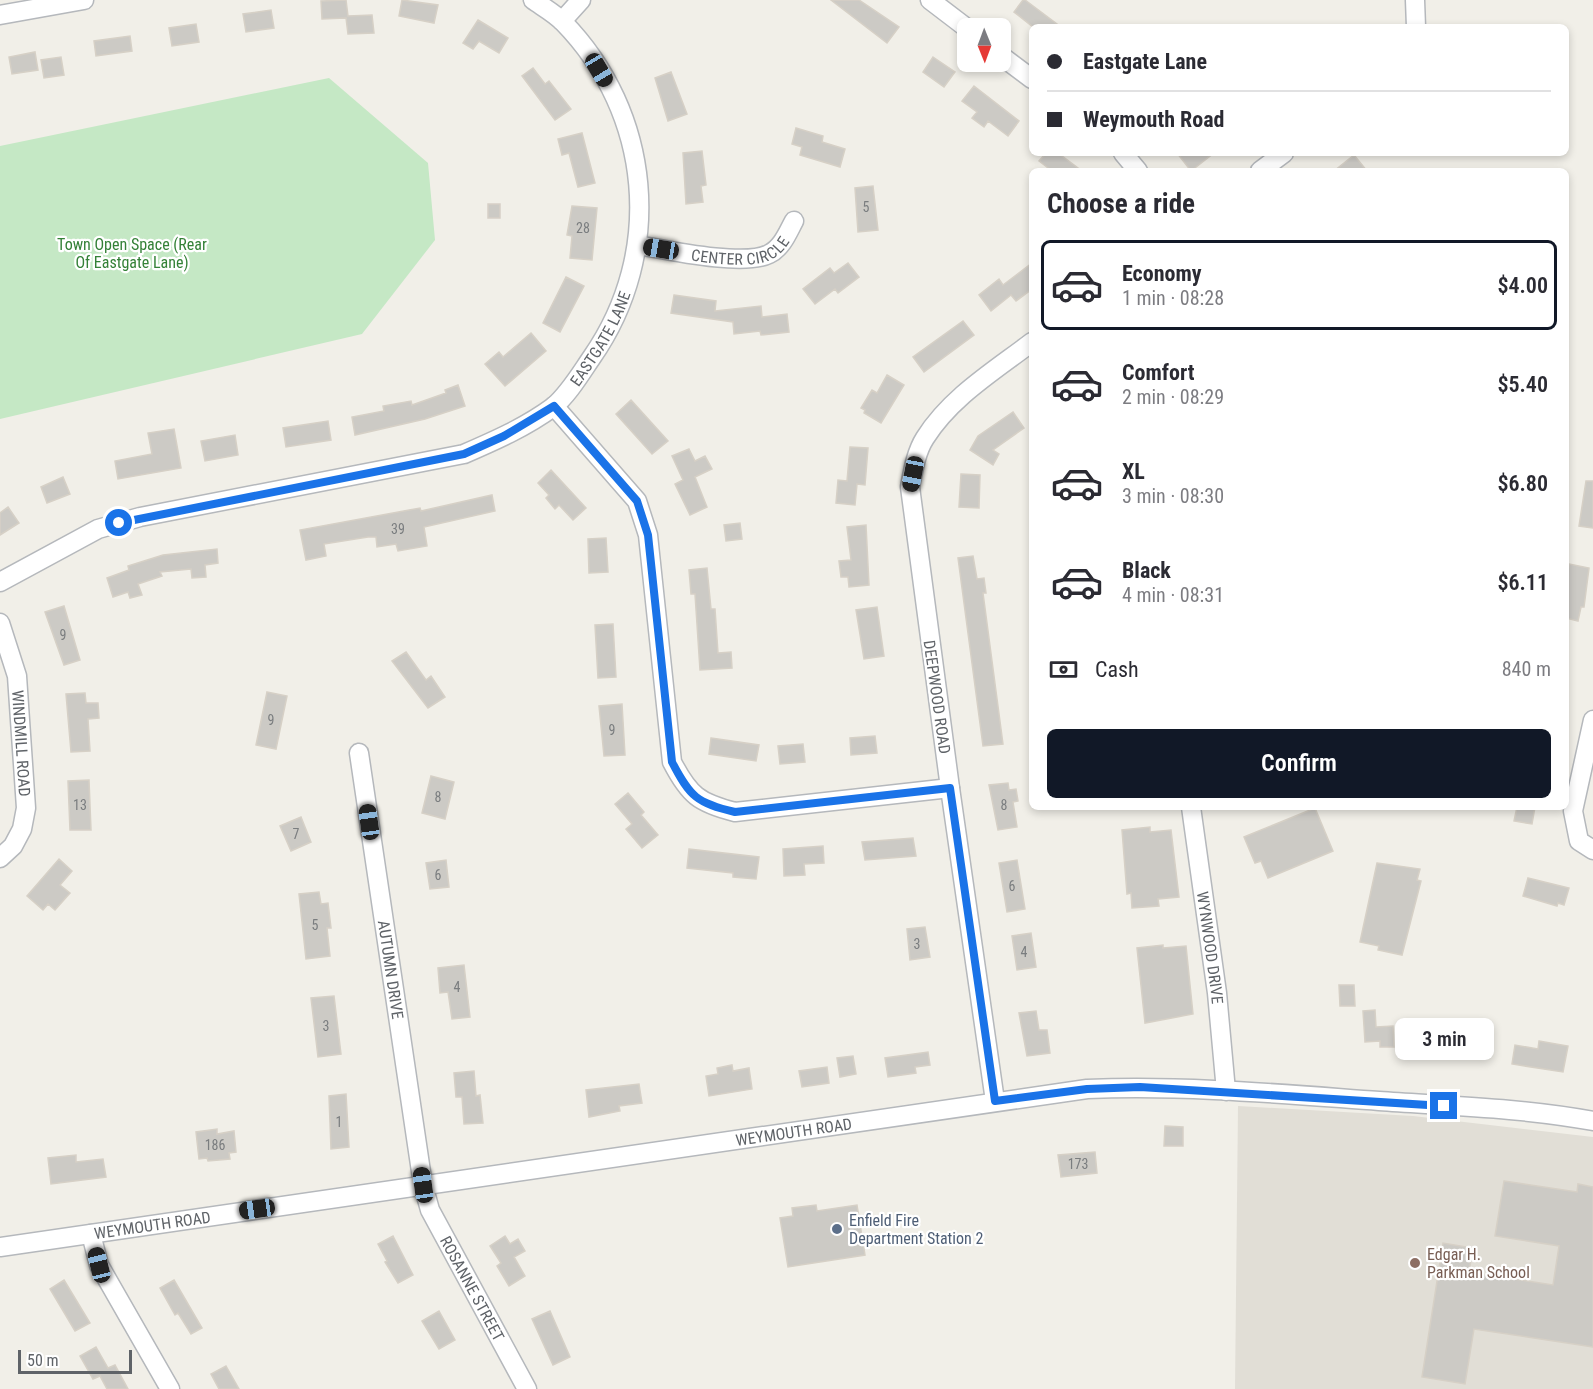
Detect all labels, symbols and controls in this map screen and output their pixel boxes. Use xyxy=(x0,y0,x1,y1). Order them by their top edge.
north arrow xyxy=(957,18,1011,72)
map controls xyxy=(957,18,1011,72)
text: Eastgate Lane xyxy=(1083,49,1207,74)
car xyxy=(582,50,616,90)
text: Weymouth Road xyxy=(1083,107,1224,132)
text: Choose a ride xyxy=(1047,188,1195,220)
house number: 5 xyxy=(863,199,870,215)
house number: 28 xyxy=(576,220,590,236)
street label: CENTER CIRCLE xyxy=(690,233,793,268)
park label: Town Open Space (Rear Of Eastgate Lane) xyxy=(57,235,207,272)
car xyxy=(642,237,680,261)
icon: car xyxy=(1050,258,1104,312)
text: Economy xyxy=(1122,261,1202,286)
text: $4.00 xyxy=(1497,273,1548,298)
text: 1 min · 08:28 xyxy=(1122,286,1224,310)
street label: EASTGATE LANE xyxy=(566,289,634,390)
icon: car xyxy=(1050,357,1104,411)
text: Comfort xyxy=(1122,360,1195,385)
text: $5.40 xyxy=(1497,372,1548,397)
text: 2 min · 08:29 xyxy=(1122,385,1224,409)
car xyxy=(901,455,925,493)
icon: car xyxy=(1050,456,1104,510)
text: XL xyxy=(1122,459,1145,484)
text: $6.80 xyxy=(1497,471,1548,496)
text: 3 min · 08:30 xyxy=(1122,484,1224,508)
route start xyxy=(105,509,132,536)
house number: 39 xyxy=(391,521,405,537)
icon: car xyxy=(1050,555,1104,609)
text: Black xyxy=(1122,558,1171,583)
text: $6.11 xyxy=(1497,570,1548,595)
text: 4 min · 08:31 xyxy=(1122,583,1224,607)
house number: 9 xyxy=(60,627,66,643)
street label: DEEPWOOD ROAD xyxy=(920,639,954,755)
icon: cash xyxy=(1047,653,1080,686)
text: Cash xyxy=(1095,657,1139,682)
text: 840 m xyxy=(1502,657,1551,681)
street label: WINDMILL ROAD xyxy=(8,689,35,797)
house number: 9 xyxy=(268,712,274,728)
house number: 9 xyxy=(609,722,615,738)
button: Confirm xyxy=(1047,729,1551,798)
house number: 8 xyxy=(435,789,442,805)
house number: 13 xyxy=(73,797,87,813)
house number: 8 xyxy=(1001,797,1008,813)
car xyxy=(358,803,380,841)
house number: 7 xyxy=(293,826,300,842)
house number: 6 xyxy=(435,867,442,883)
house number: 6 xyxy=(1009,878,1016,894)
street label: WYNWOOD DRIVE xyxy=(1193,890,1227,1005)
house number: 5 xyxy=(312,917,319,933)
street label: AUTUMN DRIVE xyxy=(374,919,408,1020)
house number: 3 xyxy=(914,936,920,952)
house number: 4 xyxy=(1021,944,1028,960)
house number: 4 xyxy=(454,979,461,995)
house number: 3 xyxy=(323,1018,329,1034)
callout: 3 min xyxy=(1394,1019,1494,1061)
text: 3 min xyxy=(1422,1027,1467,1051)
route end xyxy=(1430,1092,1457,1119)
house number: 1 xyxy=(336,1114,342,1130)
street label: WEYMOUTH ROAD xyxy=(734,1114,853,1149)
house number: 186 xyxy=(205,1137,225,1153)
house number: 173 xyxy=(1068,1156,1088,1172)
car xyxy=(412,1166,434,1204)
car xyxy=(238,1198,276,1220)
street label: WEYMOUTH ROAD xyxy=(93,1207,212,1243)
place label: Enfield Fire Department Station 2 xyxy=(849,1211,983,1248)
marker: Enfield Fire Department Station 2 xyxy=(830,1222,844,1236)
street label: ROSANNE STREET xyxy=(436,1233,509,1344)
car xyxy=(86,1245,112,1285)
place label: Edgar H. Parkman School xyxy=(1427,1245,1530,1282)
marker: Edgar H. Parkman School xyxy=(1408,1256,1422,1270)
scale bar xyxy=(18,1347,132,1374)
text: 50 m xyxy=(27,1351,59,1370)

